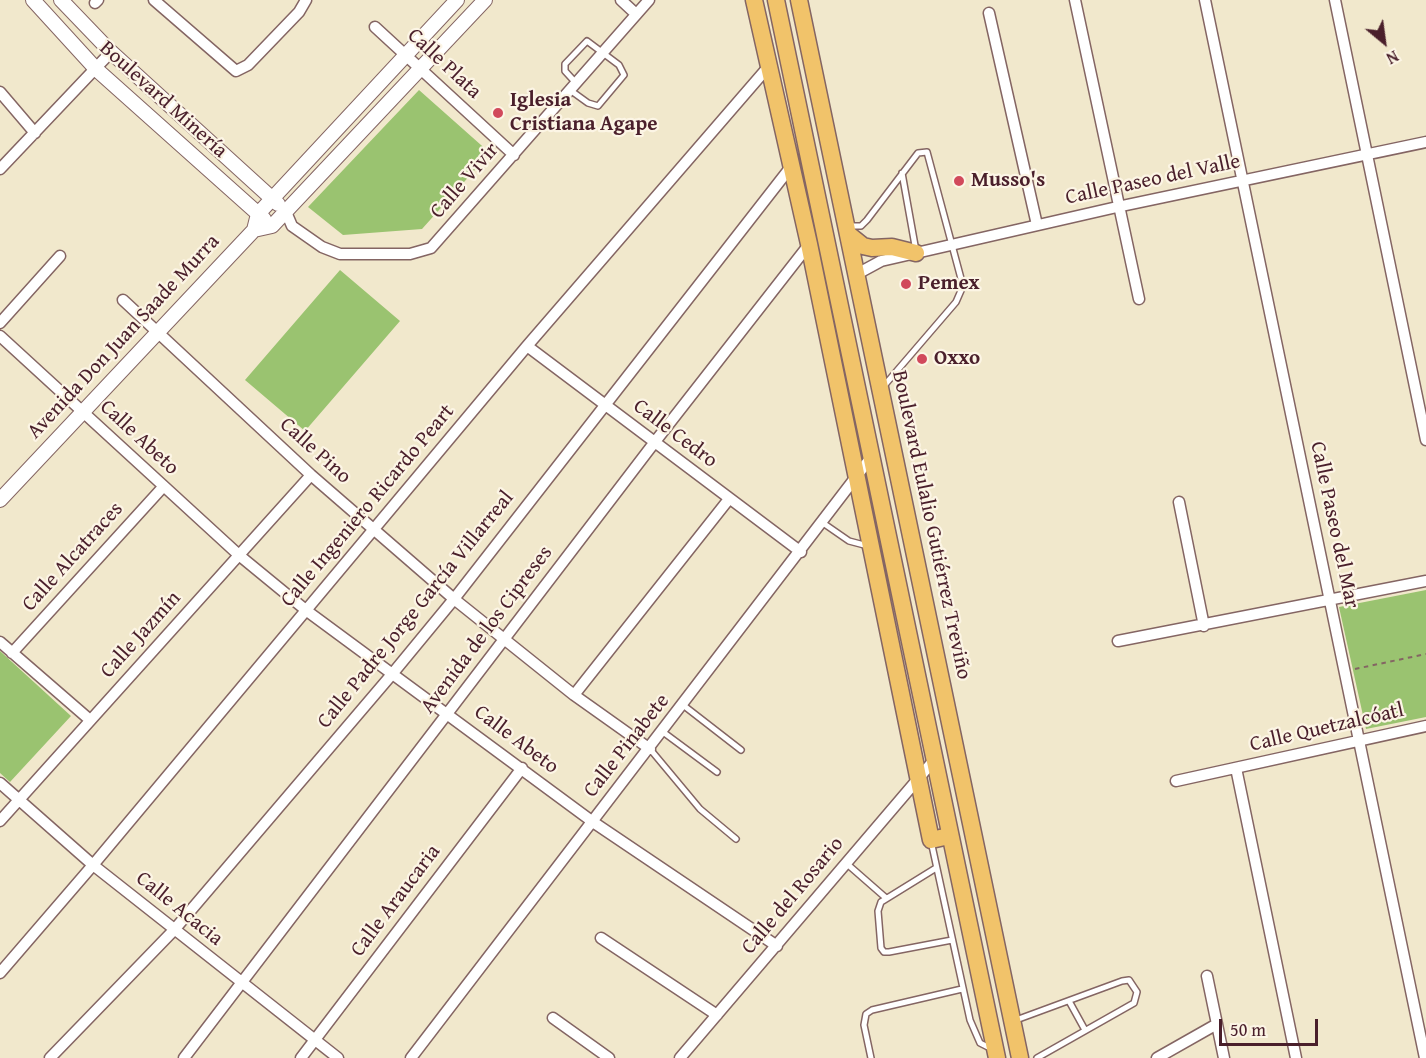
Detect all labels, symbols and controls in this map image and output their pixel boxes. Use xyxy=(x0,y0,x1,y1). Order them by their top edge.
north arrow xyxy=(1354,12,1414,72)
street label: Calle Plata xyxy=(402,23,486,105)
street label: Boulevard Minería xyxy=(94,36,232,164)
text: N xyxy=(1382,45,1403,71)
place label: Iglesia Cristiana Agape xyxy=(510,88,658,138)
marker: Iglesia Cristiana Agape xyxy=(491,106,505,120)
street label: Calle Vivir xyxy=(425,138,505,224)
street label: Calle Paseo del Valle xyxy=(1063,149,1243,211)
place label: Musso's xyxy=(971,168,1045,194)
marker: Musso's xyxy=(952,174,966,188)
street label: Avenida Don Juan Saade Murra xyxy=(23,229,225,445)
place label: Pemex xyxy=(918,271,980,297)
marker: Pemex xyxy=(899,277,913,291)
place label: Oxxo xyxy=(934,346,980,372)
marker: Oxxo xyxy=(915,352,929,366)
street label: Boulevard Eulalio Gutiérrez Treviño xyxy=(886,368,976,682)
street label: Calle Cedro xyxy=(628,394,722,474)
street label: Calle Abeto xyxy=(94,395,184,481)
street label: Calle Ingeniero Ricardo Peart xyxy=(276,400,460,612)
street label: Calle Pino xyxy=(274,412,356,490)
street label: Calle Paseo del Mar xyxy=(1304,439,1364,611)
street label: Calle Padre Jorge García Villarreal xyxy=(312,486,520,734)
street label: Calle Alcatraces xyxy=(17,497,129,617)
street label: Avenida de los Cipreses xyxy=(416,541,558,719)
street label: Calle Jazmín xyxy=(95,586,187,684)
street label: Calle Pinabete xyxy=(579,689,675,803)
street label: Calle Quetzalcóatl xyxy=(1248,698,1406,758)
street label: Calle Abeto xyxy=(469,700,563,780)
street label: Calle del Rosario xyxy=(737,832,849,960)
street label: Calle Araucaria xyxy=(346,840,446,962)
street label: Calle Acacia xyxy=(130,866,228,952)
scale bar xyxy=(1222,1007,1321,1045)
text: 50 m xyxy=(1230,1016,1266,1043)

